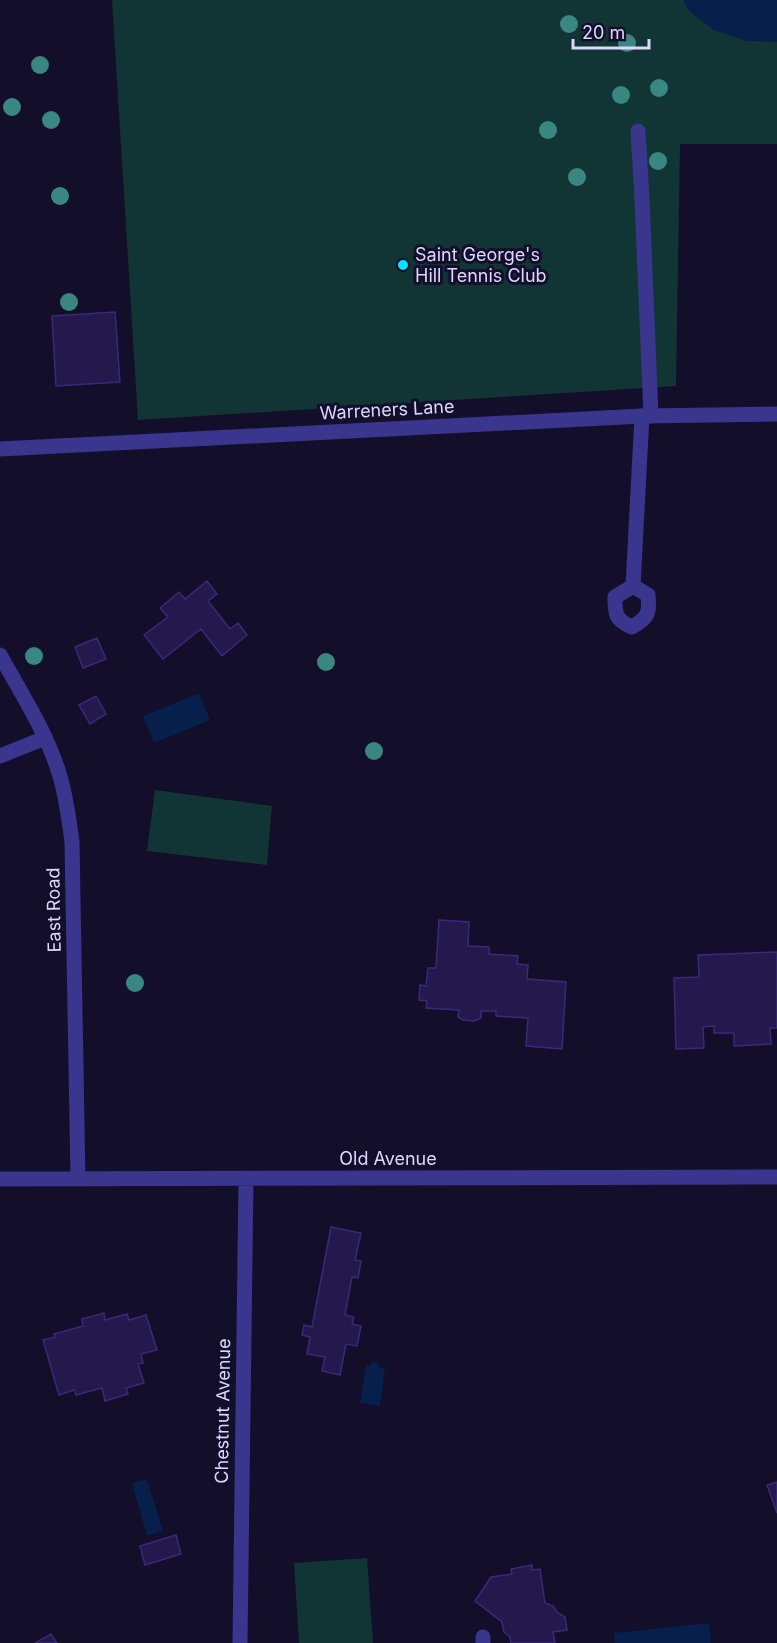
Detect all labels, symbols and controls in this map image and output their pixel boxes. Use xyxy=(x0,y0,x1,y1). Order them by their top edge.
scale bar xyxy=(573,12,650,50)
text: 20 m xyxy=(582,22,625,43)
place label: Saint George's Hill Tennis Club xyxy=(415,244,547,286)
marker: Saint George's Hill Tennis Club xyxy=(396,258,410,272)
street label: Warreners Lane xyxy=(319,395,455,424)
street label: East Road xyxy=(42,867,65,953)
street label: Old Avenue xyxy=(339,1148,437,1169)
street label: Chestnut Avenue xyxy=(211,1338,234,1484)

